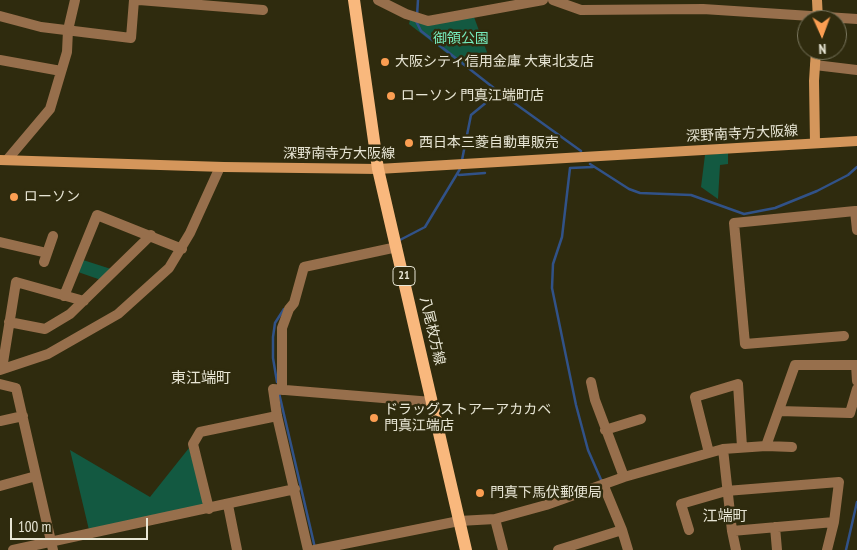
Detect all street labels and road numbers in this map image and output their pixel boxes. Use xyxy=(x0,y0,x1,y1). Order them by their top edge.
street label: 深野南寺方大阪線 xyxy=(686,123,798,145)
street label: 深野南寺方大阪線 xyxy=(283,146,395,162)
road number: 21 xyxy=(393,266,415,286)
street label: 八尾枚方線 xyxy=(416,295,448,367)

